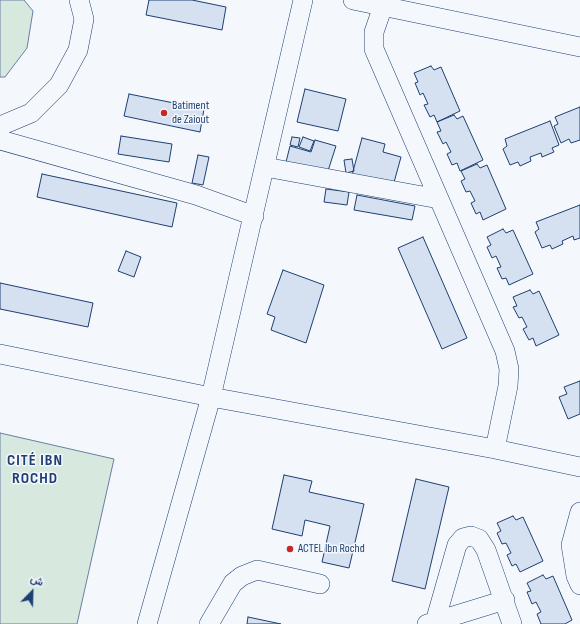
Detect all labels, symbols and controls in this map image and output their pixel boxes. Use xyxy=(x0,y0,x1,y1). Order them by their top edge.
place label: Batiment de Zaiout xyxy=(172,99,209,127)
marker: Batiment de Zaiout xyxy=(159,108,169,118)
district label: CITÉ IBN ROCHD xyxy=(7,451,63,489)
place label: ACTEL Ibn Rochd xyxy=(298,542,365,556)
marker: ACTEL Ibn Rochd xyxy=(285,544,295,554)
north arrow xyxy=(12,572,52,612)
text: ش xyxy=(28,572,46,589)

